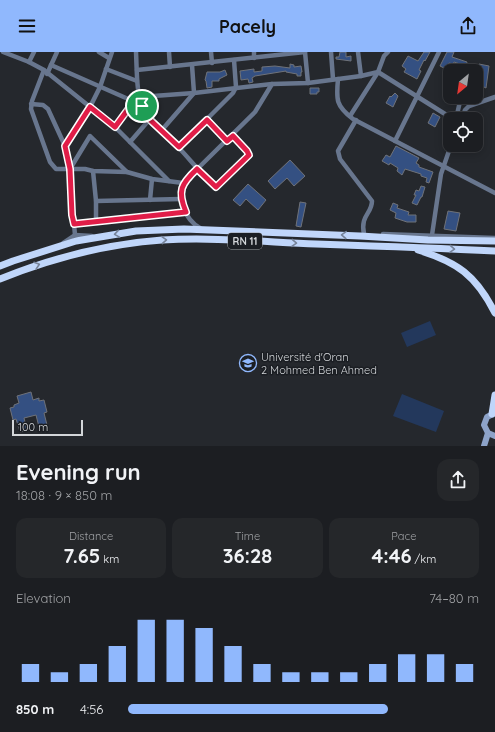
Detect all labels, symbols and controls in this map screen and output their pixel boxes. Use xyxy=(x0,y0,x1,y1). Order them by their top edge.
icon: menu xyxy=(16,15,38,37)
text: Pacely xyxy=(219,15,276,38)
icon: share xyxy=(457,15,479,37)
north arrow xyxy=(443,64,483,104)
map controls xyxy=(443,64,483,152)
pin xyxy=(125,89,159,123)
icon: arrive xyxy=(131,95,153,117)
button: locate xyxy=(443,112,483,152)
one-way arrow xyxy=(114,229,120,238)
one-way arrow xyxy=(341,231,347,239)
road number: RN 11 xyxy=(228,233,262,249)
one-way arrow xyxy=(161,236,167,245)
one-way arrow xyxy=(291,239,297,247)
one-way arrow xyxy=(449,244,455,253)
one-way arrow xyxy=(33,262,40,270)
place label: Université d'Oran 2 Mohmed Ben Ahmed xyxy=(261,350,377,377)
school or university icon: Université d'Oran 2 Mohmed Ben Ahmed xyxy=(238,353,258,373)
scale bar xyxy=(12,418,83,437)
text: 100 m xyxy=(18,420,48,434)
text: Evening run xyxy=(16,458,141,486)
button: share xyxy=(437,459,479,501)
text: 18:08 · 9 × 850 m xyxy=(16,487,112,503)
text: Distance xyxy=(69,529,113,543)
text: Time xyxy=(235,529,260,543)
text: Pace xyxy=(391,529,416,543)
text: 7.65 xyxy=(63,543,100,568)
text: 36:28 xyxy=(223,543,272,568)
text: 4:46 xyxy=(371,543,412,568)
text: km xyxy=(100,552,119,566)
text: /km xyxy=(412,552,436,566)
text: Elevation xyxy=(16,590,71,606)
text: 74–80 m xyxy=(429,590,479,606)
text: 850 m xyxy=(16,701,54,717)
text: 4:56 xyxy=(80,701,103,717)

